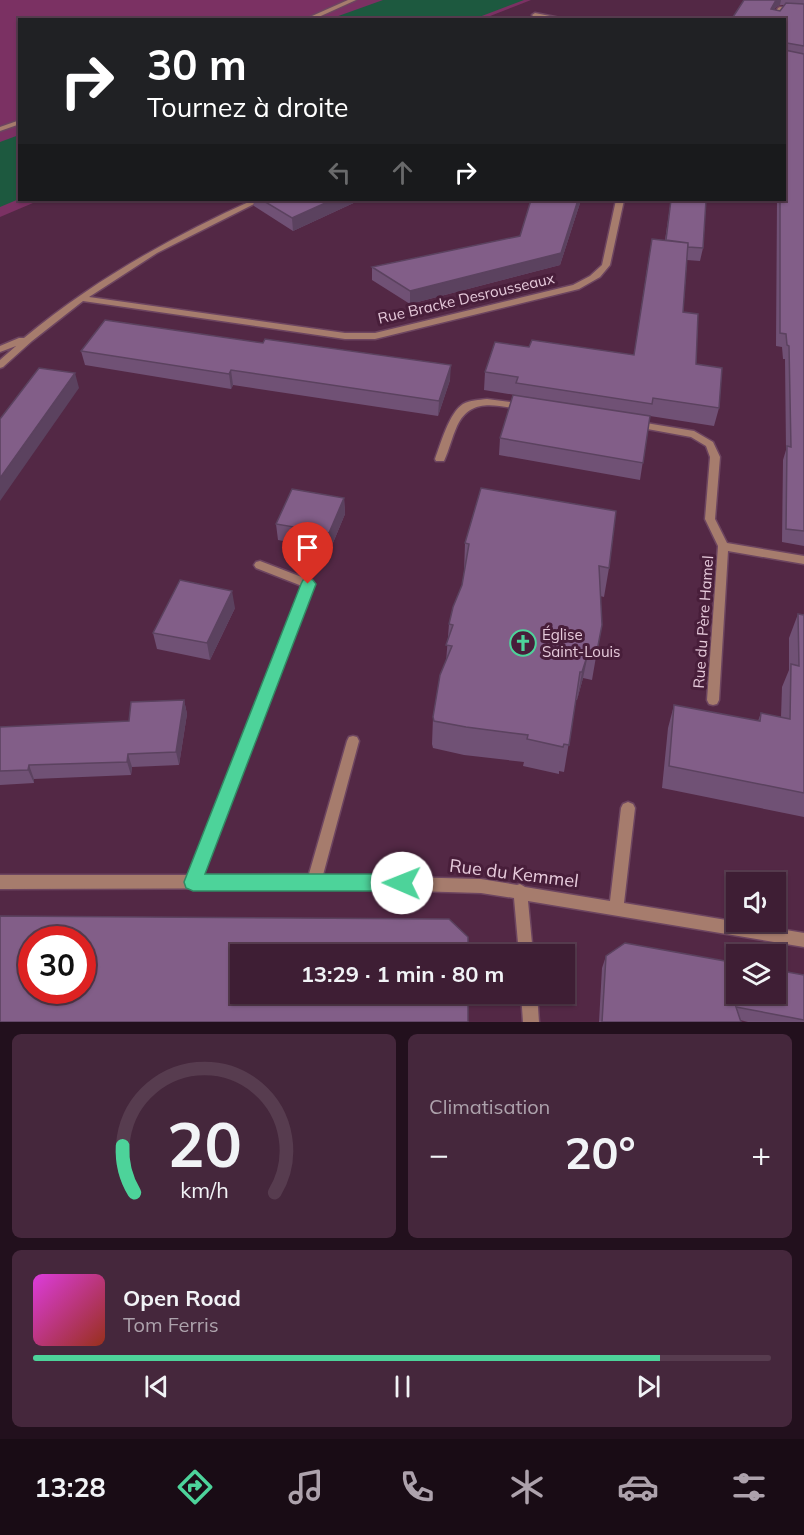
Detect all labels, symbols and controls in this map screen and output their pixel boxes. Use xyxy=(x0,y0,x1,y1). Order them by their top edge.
text: 30 m xyxy=(147,38,247,91)
icon: right xyxy=(48,42,126,120)
text: Tournez à droite xyxy=(147,90,348,124)
icon: left xyxy=(323,156,356,189)
icon: ahead xyxy=(386,156,419,189)
icon: right xyxy=(449,156,482,189)
street label: Rue Bracke Desrousseaux xyxy=(376,268,556,328)
pin xyxy=(282,522,333,584)
icon: arrive xyxy=(291,531,324,564)
street label: Rue du Père Hamel xyxy=(689,555,717,689)
place label: Église Saint-Louis xyxy=(542,625,621,661)
church icon: Église Saint-Louis xyxy=(508,628,538,658)
position arrow xyxy=(370,851,434,915)
street label: Rue du Kemmel xyxy=(448,854,580,892)
map controls xyxy=(726,872,786,1004)
button: sound xyxy=(726,872,786,932)
speed limit sign: 30 xyxy=(18,926,96,1004)
button: layers xyxy=(726,944,786,1004)
text: 13:29 · 1 min · 80 m xyxy=(301,960,504,988)
text: Climatisation xyxy=(429,1094,550,1119)
text: 20 xyxy=(167,1104,241,1183)
text: 20° xyxy=(564,1124,636,1180)
text: − xyxy=(429,1133,449,1174)
text: + xyxy=(751,1133,771,1174)
text: km/h xyxy=(180,1176,228,1203)
text: Open Road xyxy=(123,1284,241,1312)
text: Tom Ferris xyxy=(123,1312,219,1337)
icon: previous xyxy=(140,1370,173,1403)
icon: pause xyxy=(386,1370,419,1403)
icon: next xyxy=(632,1370,665,1403)
icon: directions xyxy=(174,1466,216,1508)
icon: music xyxy=(285,1466,327,1508)
icon: phone xyxy=(396,1466,438,1508)
icon: climate xyxy=(506,1466,548,1508)
icon: car xyxy=(617,1466,659,1508)
icon: filters xyxy=(728,1466,770,1508)
text: 13:28 xyxy=(34,1470,106,1504)

